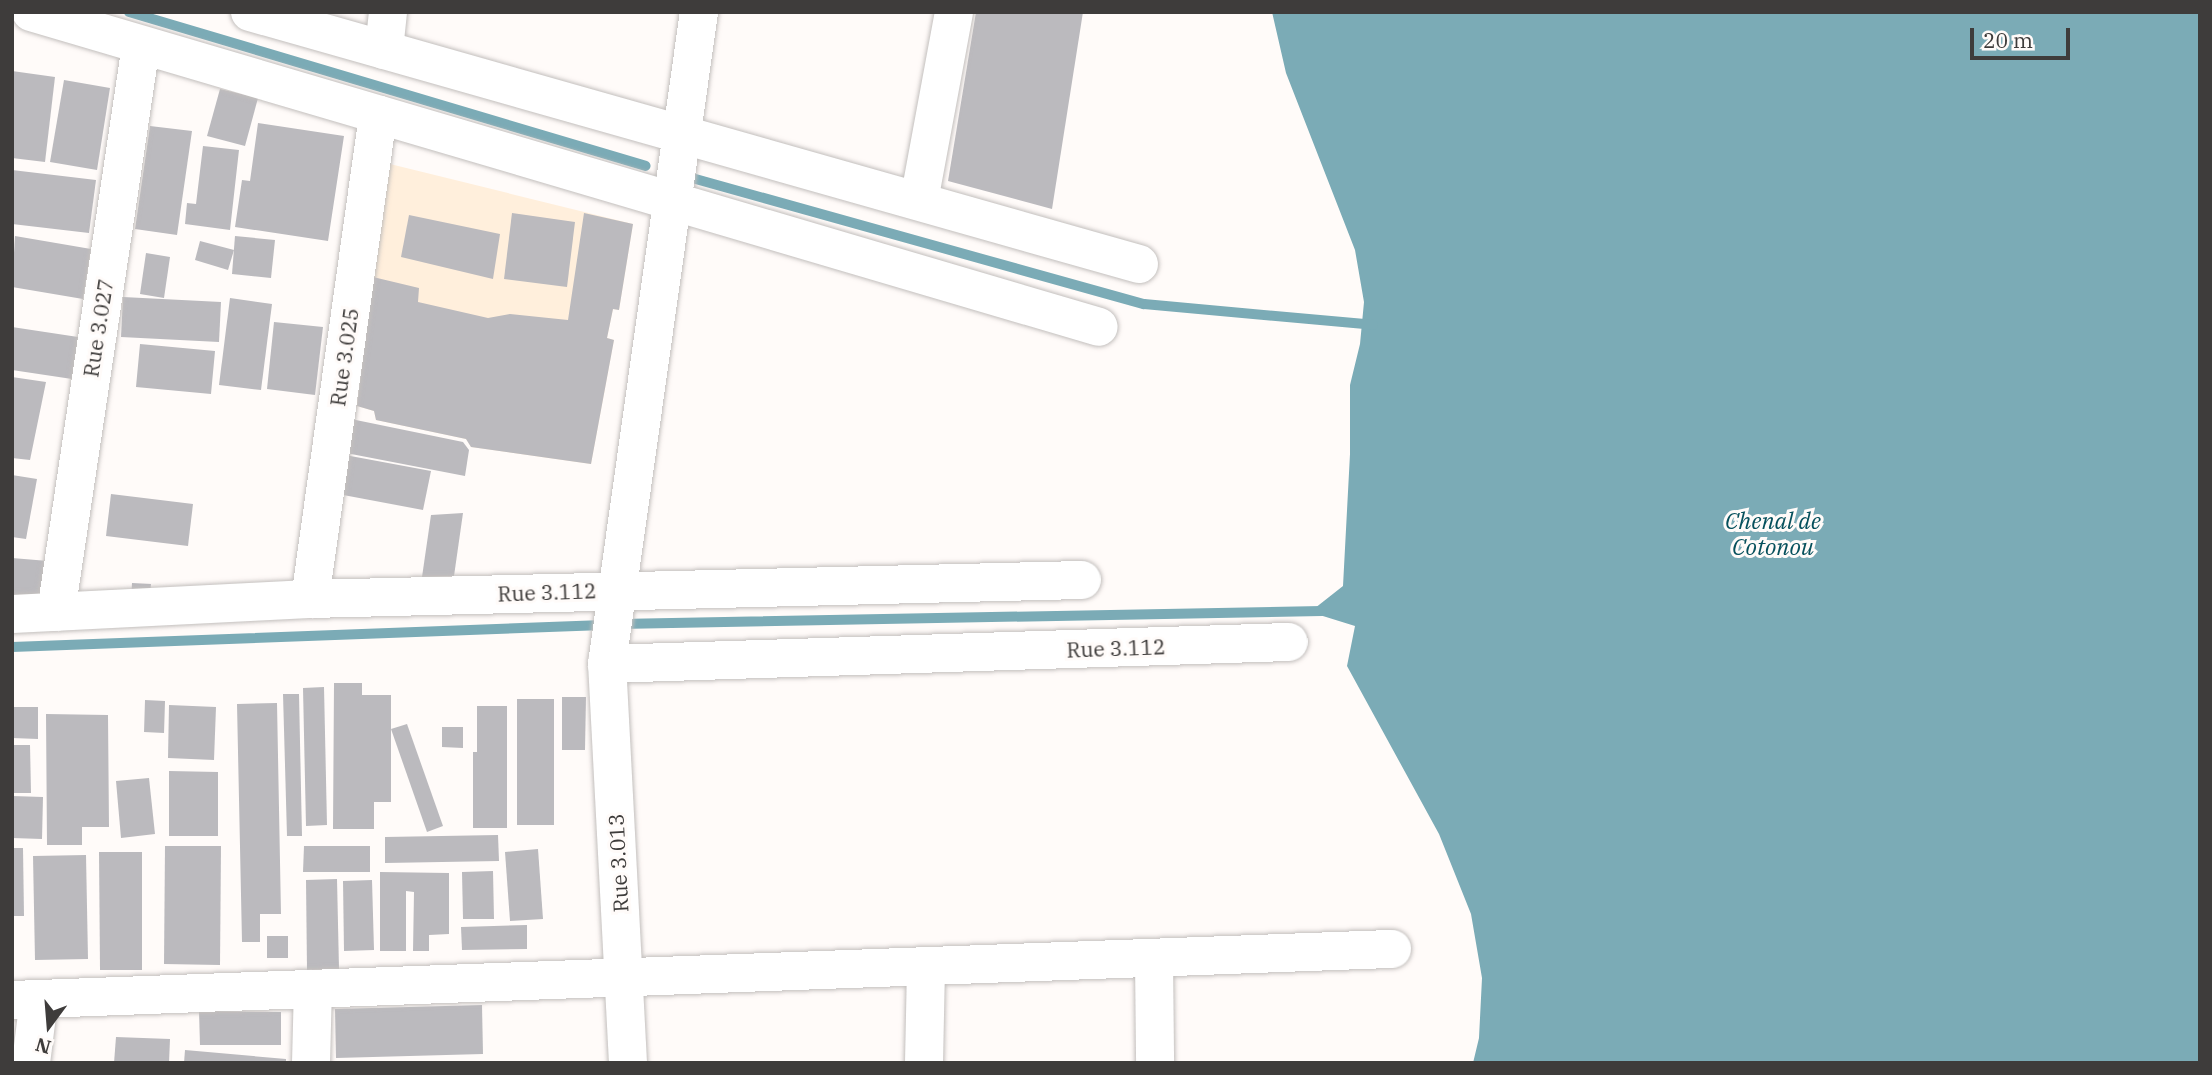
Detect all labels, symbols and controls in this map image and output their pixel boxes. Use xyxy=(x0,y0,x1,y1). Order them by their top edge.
scale bar xyxy=(1974,14,2074,58)
text: 20 m xyxy=(1983,26,2033,54)
street label: Rue 3.027 xyxy=(78,277,118,379)
street label: Rue 3.025 xyxy=(325,306,363,408)
water label: Chenal de Cotonou xyxy=(1725,506,1821,560)
street label: Rue 3.112 xyxy=(497,578,597,606)
street label: Rue 3.112 xyxy=(1066,634,1166,662)
street label: Rue 3.013 xyxy=(603,813,633,913)
north arrow xyxy=(14,991,84,1061)
text: N xyxy=(33,1033,54,1060)

